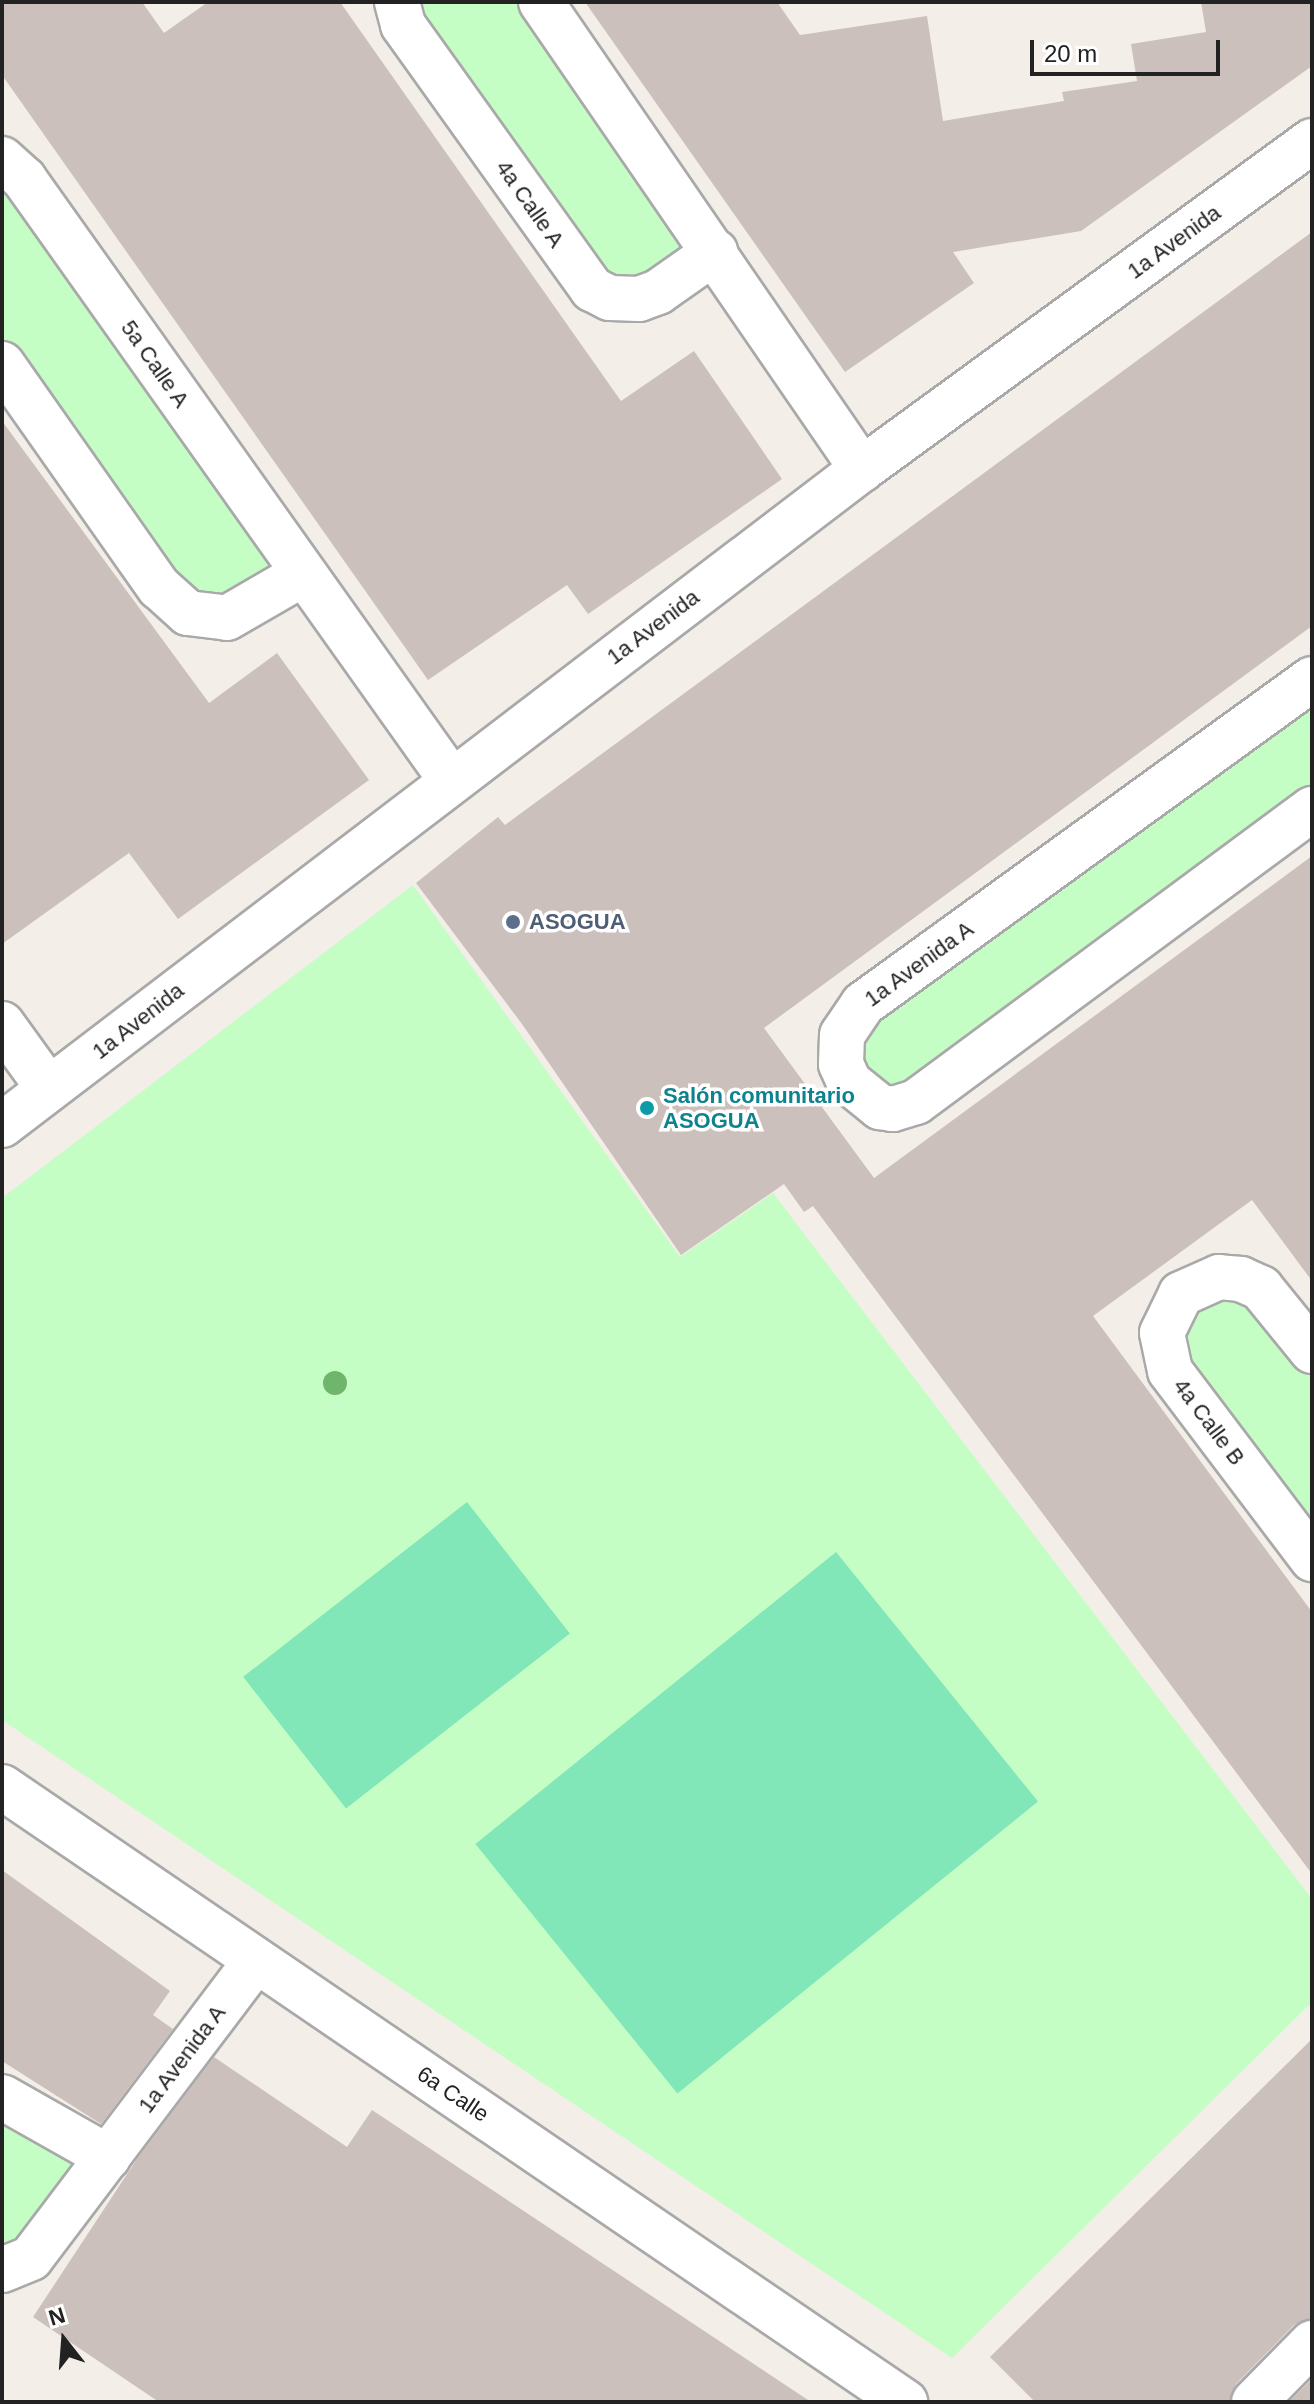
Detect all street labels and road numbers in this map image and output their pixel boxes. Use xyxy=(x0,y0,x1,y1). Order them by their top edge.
street label: 4a Calle A xyxy=(490,155,570,253)
street label: 1a Avenida xyxy=(1122,199,1226,285)
street label: 5a Calle A xyxy=(115,315,195,413)
street label: 1a Avenida xyxy=(601,583,705,671)
street label: 1a Avenida A xyxy=(858,915,980,1013)
street label: 1a Avenida xyxy=(87,977,189,1065)
street label: 4a Calle B xyxy=(1168,1374,1250,1470)
street label: 1a Avenida A xyxy=(132,1999,232,2119)
street label: 6a Calle xyxy=(412,2060,494,2128)

